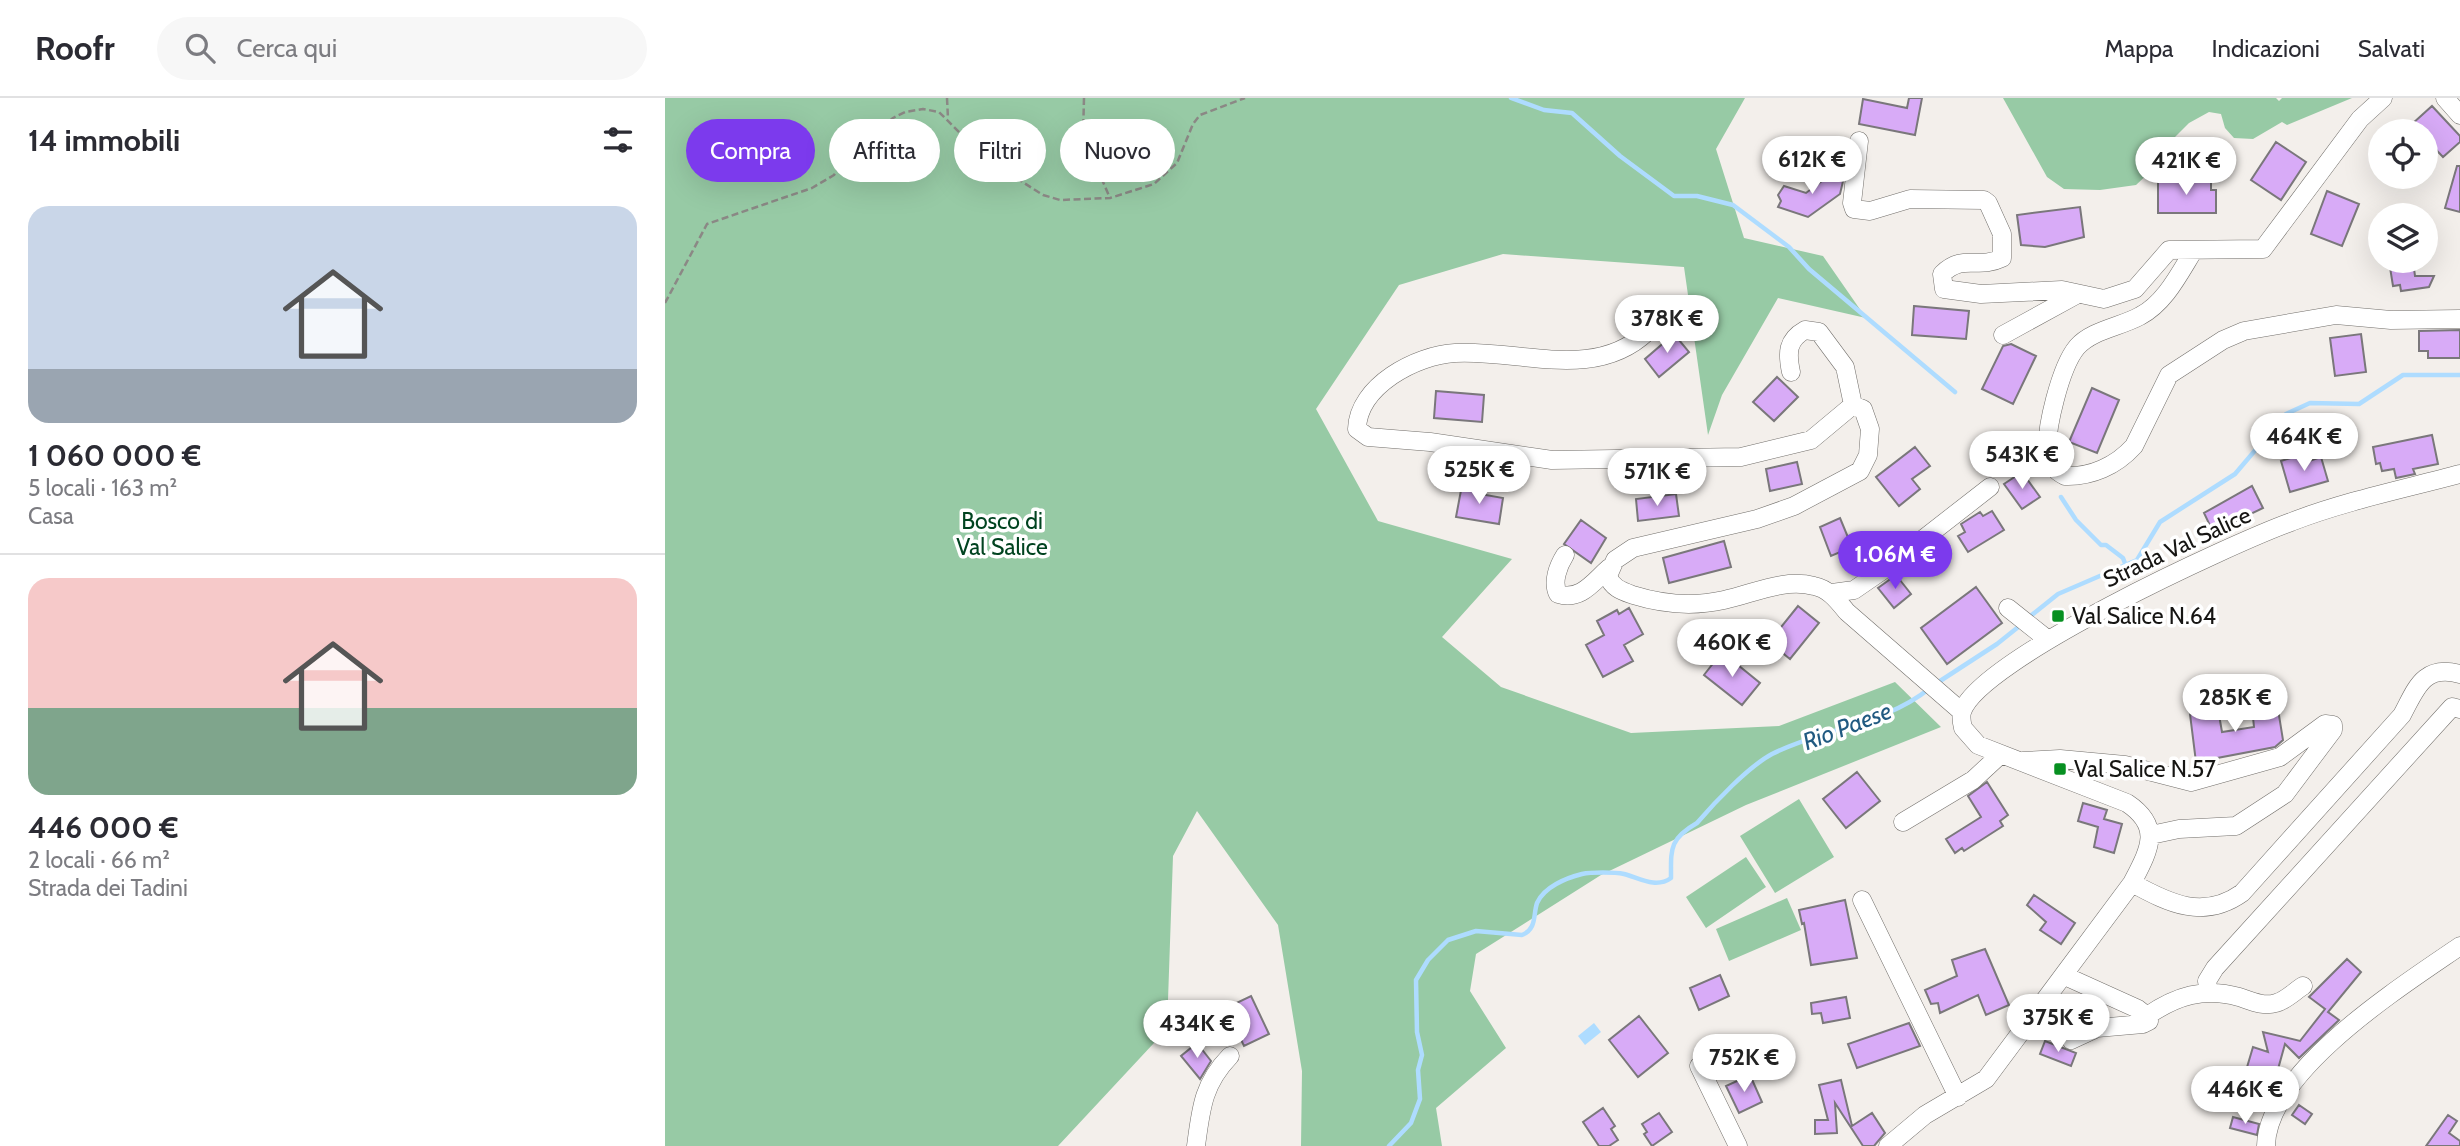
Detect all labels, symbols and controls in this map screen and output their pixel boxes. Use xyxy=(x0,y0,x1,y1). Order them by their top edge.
search box xyxy=(157,17,647,80)
text: Roofr xyxy=(35,28,115,68)
icon: search xyxy=(181,29,219,67)
text: Cerca qui xyxy=(237,32,337,64)
text: Mappa xyxy=(2104,34,2174,63)
text: Indicazioni xyxy=(2212,34,2320,63)
text: Salvati xyxy=(2358,34,2425,63)
chip: Compra xyxy=(686,119,815,182)
chip: Affitta xyxy=(829,119,940,182)
chip: Filtri xyxy=(954,119,1046,182)
chip: Nuovo xyxy=(1060,119,1175,182)
map controls xyxy=(2368,119,2438,273)
button: locate xyxy=(2368,119,2438,189)
icon: filters xyxy=(599,121,637,159)
text: 14 immobili xyxy=(28,122,180,159)
pin: 612K € xyxy=(1755,136,1869,196)
pin: 421K € xyxy=(2129,138,2243,197)
text: 612K € xyxy=(1778,145,1846,173)
text: 421K € xyxy=(2151,146,2221,174)
button: layers xyxy=(2368,203,2438,273)
icon: home xyxy=(270,251,396,377)
pin: 378K € xyxy=(1610,296,1724,355)
text: 378K € xyxy=(1631,304,1703,332)
pin: 464K € xyxy=(2247,414,2361,473)
text: 464K € xyxy=(2266,422,2342,450)
pin: 543K € xyxy=(1965,432,2079,491)
text: 1 060 000 € xyxy=(28,437,201,474)
text: 543K € xyxy=(1985,440,2059,468)
pin: 525K € xyxy=(1422,446,1536,506)
pin: 571K € xyxy=(1600,448,1714,508)
text: 525K € xyxy=(1443,455,1515,483)
text: 571K € xyxy=(1624,457,1690,485)
text: 5 locali · 163 m² xyxy=(28,474,177,502)
street label: Strada Val Salice xyxy=(2099,501,2255,593)
text: Casa xyxy=(28,502,74,530)
park label: Bosco di Val Salice xyxy=(956,507,1048,561)
pin: 1.06M € xyxy=(1830,532,1960,591)
text: 1.06M € xyxy=(1854,540,1936,568)
place label: Val Salice N.64 xyxy=(2072,602,2216,630)
marker: Val Salice N.64 xyxy=(2050,608,2066,624)
pin: 460K € xyxy=(1675,620,1789,679)
icon: home xyxy=(270,623,396,749)
text: 460K € xyxy=(1693,628,1771,656)
pin: 285K € xyxy=(2178,674,2292,734)
text: 285K € xyxy=(2199,683,2271,711)
water label: Rio Paese xyxy=(1799,696,1895,756)
place label: Val Salice N.57 xyxy=(2074,755,2216,783)
marker: Val Salice N.57 xyxy=(2052,761,2068,777)
text: 446 000 € xyxy=(28,809,178,846)
text: 2 locali · 66 m² xyxy=(28,846,170,874)
text: Strada dei Tadini xyxy=(28,874,188,902)
pin: 375K € xyxy=(2001,995,2115,1054)
pin: 434K € xyxy=(1140,1000,1254,1060)
text: 375K € xyxy=(2023,1003,2093,1031)
text: 434K € xyxy=(1159,1009,1235,1037)
pin: 752K € xyxy=(1687,1034,1801,1094)
text: 752K € xyxy=(1709,1043,1779,1071)
pin: 446K € xyxy=(2188,1066,2302,1126)
text: 446K € xyxy=(2207,1075,2283,1103)

